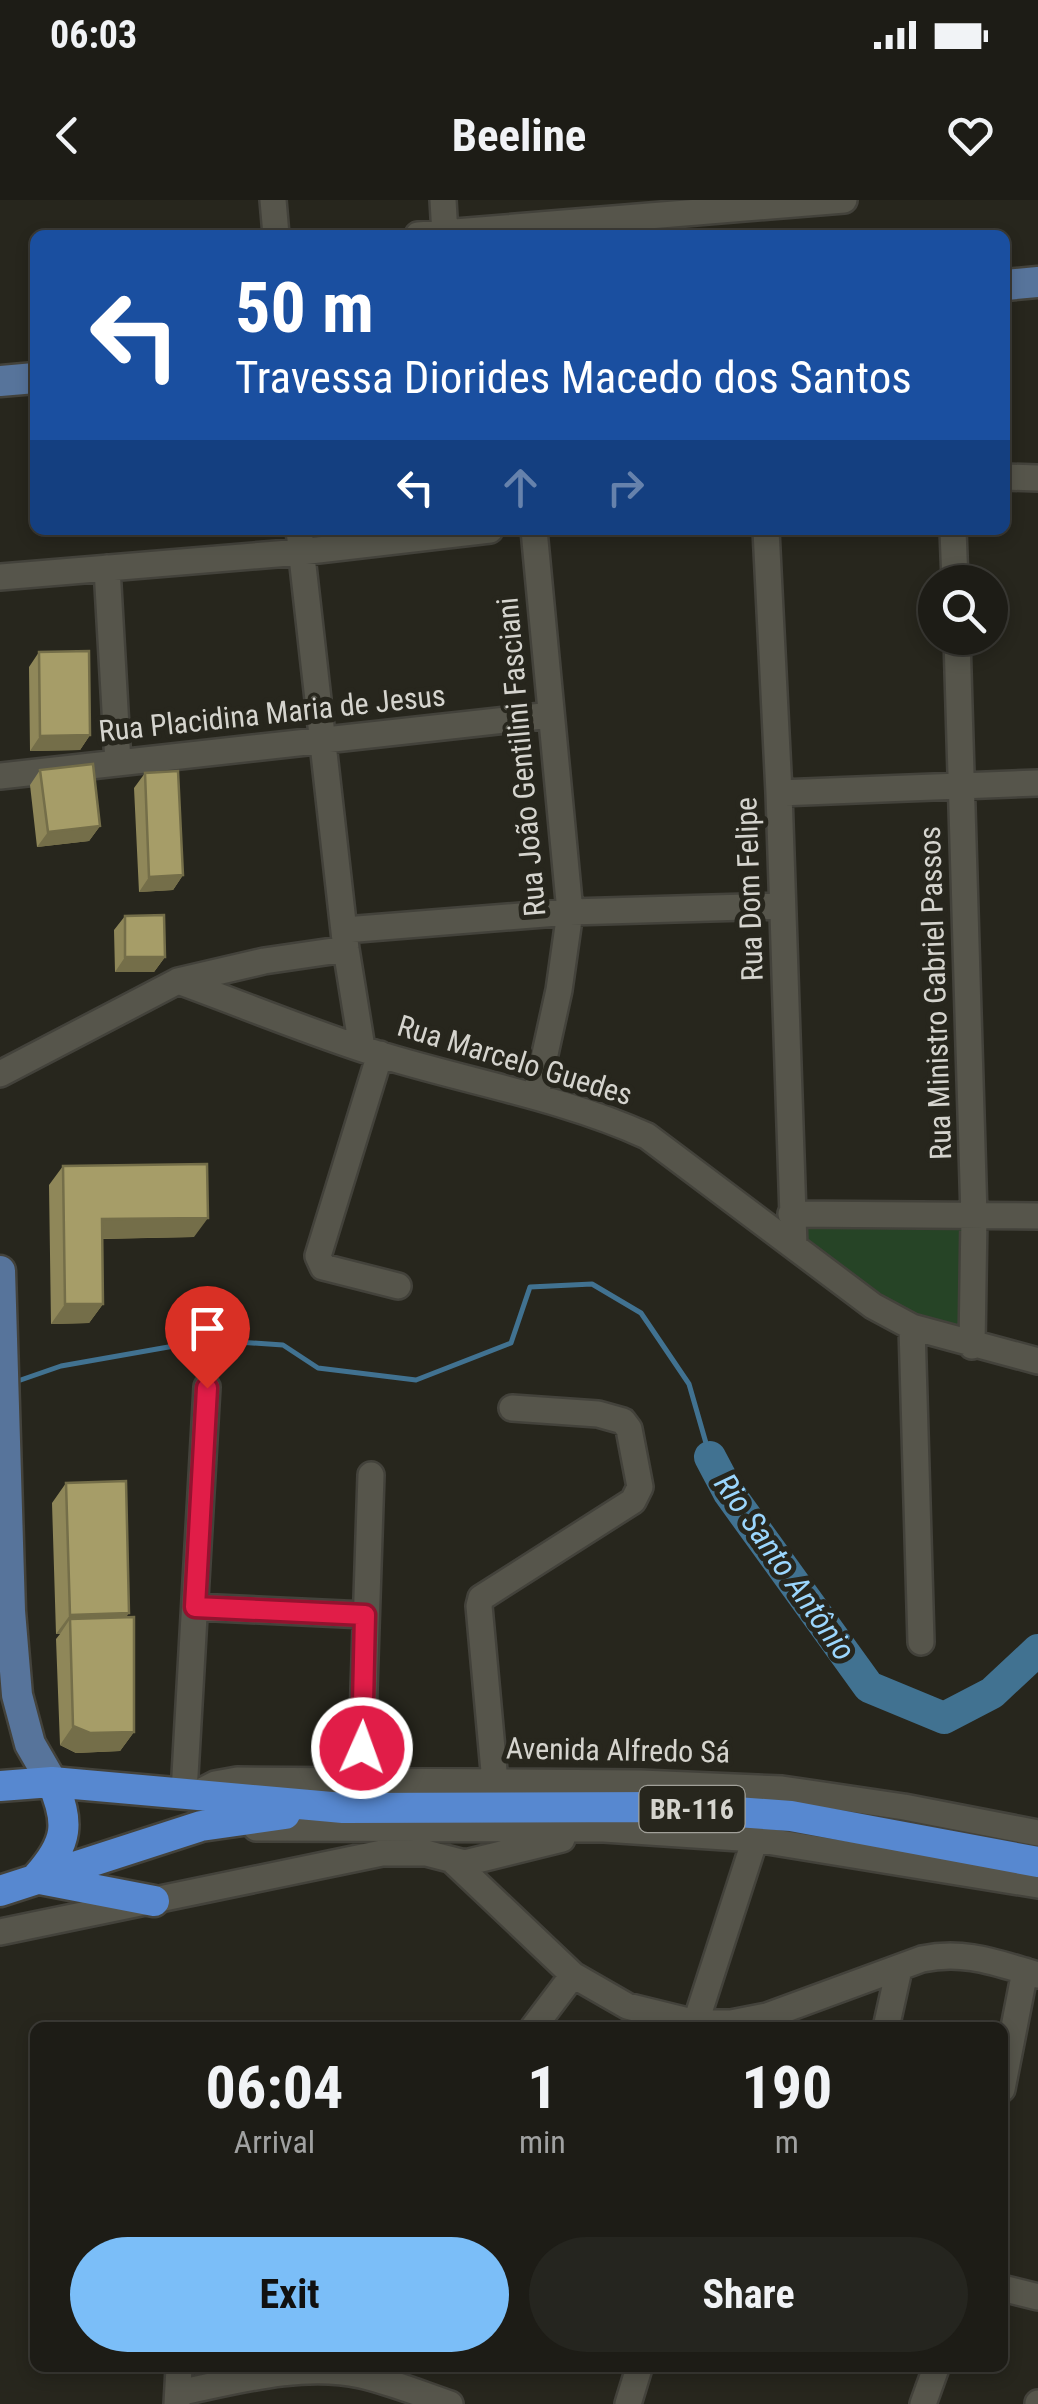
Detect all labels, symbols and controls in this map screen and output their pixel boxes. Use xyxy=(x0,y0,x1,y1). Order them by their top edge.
text: 06:03 xyxy=(50,13,137,57)
icon: back xyxy=(40,108,95,163)
icon: heart xyxy=(943,108,998,163)
text: Beeline xyxy=(452,109,586,162)
text: 50 m xyxy=(235,267,374,349)
icon: left xyxy=(70,270,200,400)
text: Travessa Diorides Macedo dos Santos xyxy=(235,351,912,404)
icon: left xyxy=(388,460,443,515)
icon: ahead xyxy=(493,460,548,515)
icon: right xyxy=(598,460,653,515)
map controls xyxy=(918,565,1008,655)
button: search xyxy=(918,565,1008,655)
street label: Rua João Gentilini Fasciani xyxy=(490,596,552,918)
street label: Rua Placidina Maria de Jesus xyxy=(97,677,447,749)
street label: Rua Dom Felipe xyxy=(728,796,770,982)
street label: Rua Ministro Gabriel Passos xyxy=(912,826,958,1160)
street label: Rua Marcelo Guedes xyxy=(394,1008,636,1112)
pin xyxy=(165,1286,250,1389)
icon: arrive xyxy=(180,1301,235,1356)
water label: Rio Santo Antônio xyxy=(707,1466,863,1668)
position arrow xyxy=(310,1696,414,1800)
street label: Avenida Alfredo Sá xyxy=(506,1731,730,1769)
road number: BR-116 xyxy=(640,1786,744,1832)
text: 06:04 xyxy=(206,2052,343,2123)
text: 1 xyxy=(527,2052,558,2123)
text: 190 xyxy=(741,2052,832,2123)
text: Arrival xyxy=(234,2123,315,2161)
text: min xyxy=(519,2123,566,2161)
text: m xyxy=(775,2123,799,2161)
button: Exit xyxy=(70,2237,509,2352)
button: Share xyxy=(529,2237,968,2352)

